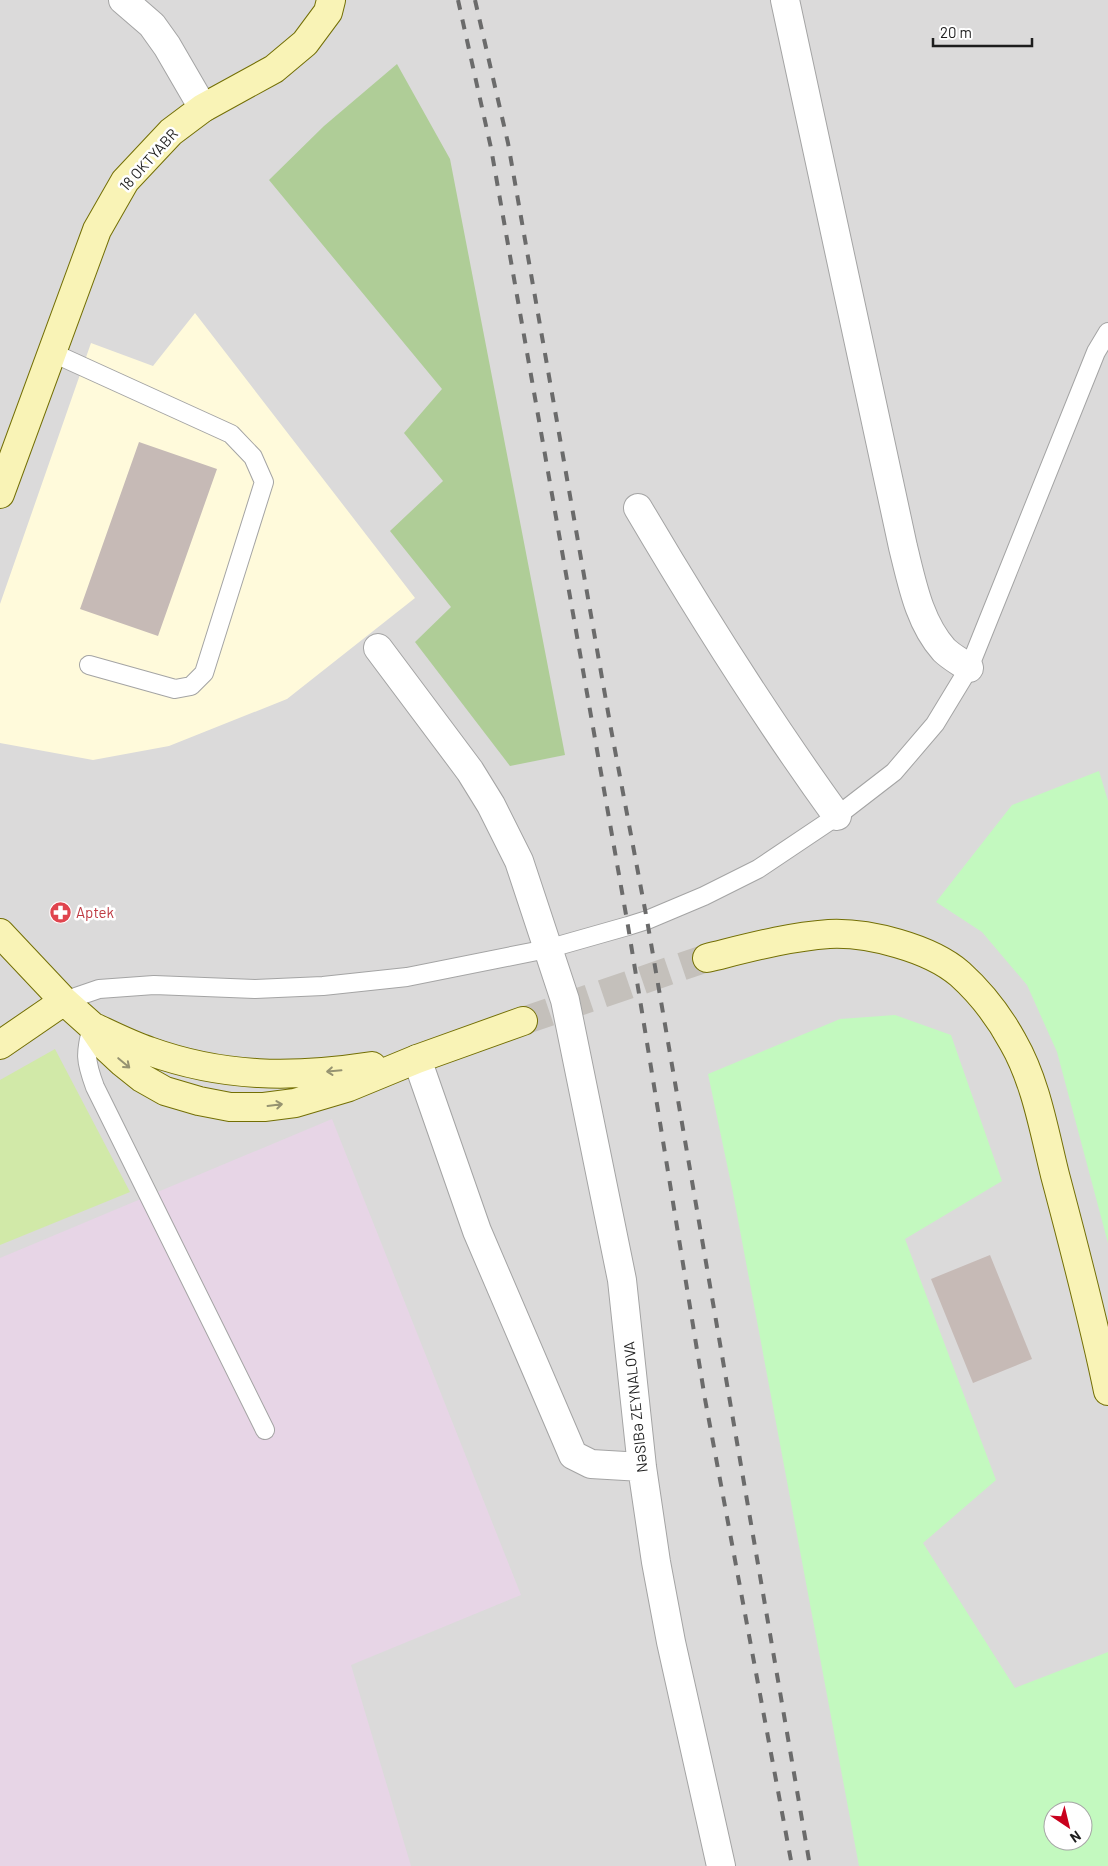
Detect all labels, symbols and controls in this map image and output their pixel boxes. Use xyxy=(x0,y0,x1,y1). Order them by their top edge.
scale bar xyxy=(933,15,1032,47)
text: 20 m xyxy=(940,23,972,41)
street label: 18 OKTYABR xyxy=(115,124,181,194)
pharmacy icon: Aptek xyxy=(48,901,72,925)
place label: Aptek xyxy=(76,903,115,921)
one-way arrow xyxy=(117,1057,130,1069)
one-way arrow xyxy=(326,1066,342,1076)
one-way arrow xyxy=(267,1100,283,1110)
street label: NƏSIBƏ ZEYNALOVA xyxy=(619,1341,651,1474)
north arrow xyxy=(1043,1801,1093,1851)
text: N xyxy=(1067,1827,1084,1847)

